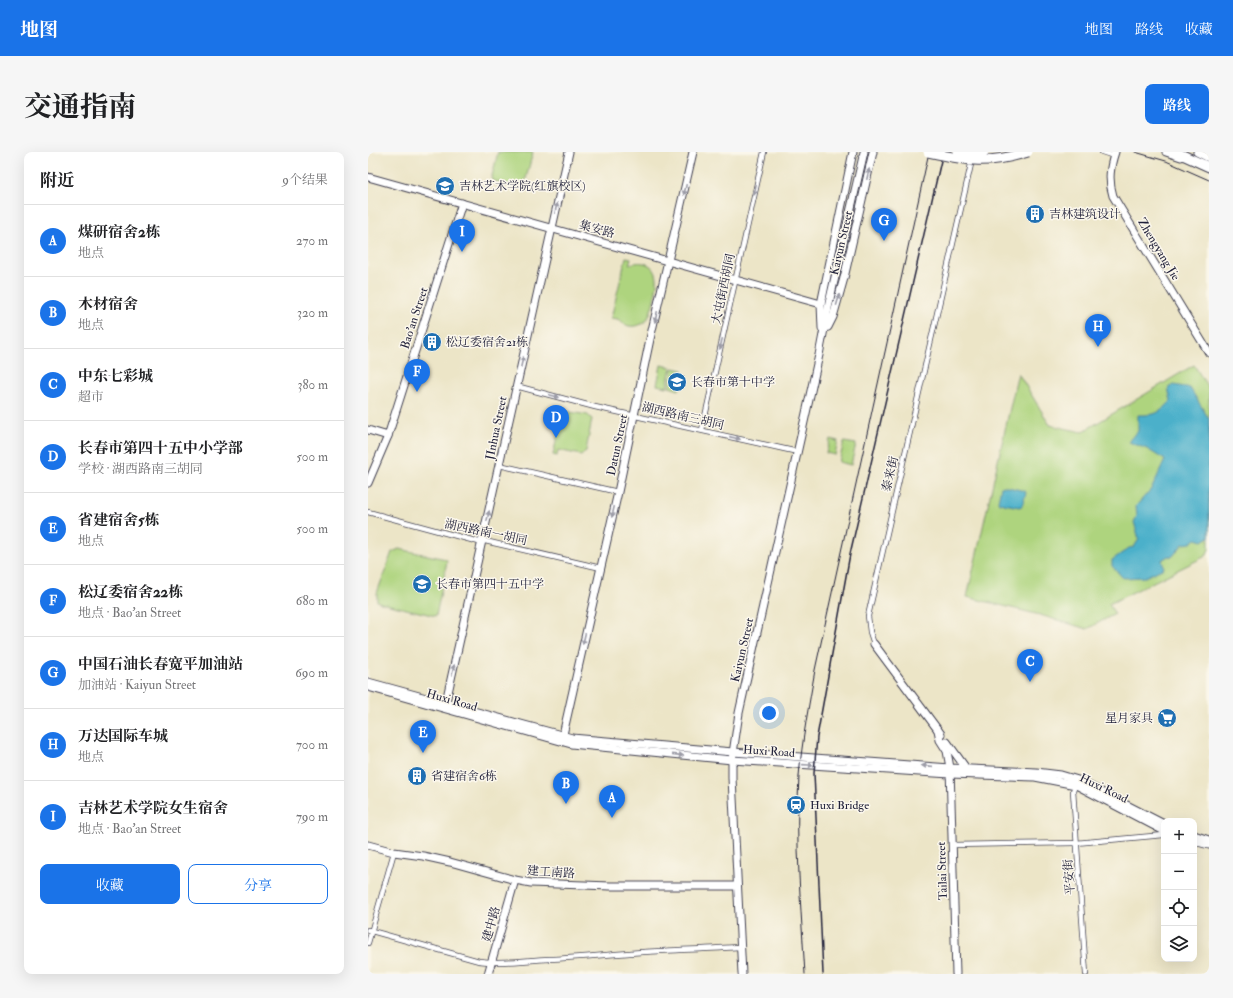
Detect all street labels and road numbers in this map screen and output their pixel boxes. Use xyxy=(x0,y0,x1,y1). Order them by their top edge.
street label: Kaiyun Street xyxy=(827,209,856,277)
street label: Zhengyang Jie xyxy=(1134,215,1183,283)
street label: 集安路 xyxy=(577,217,616,242)
street label: 大屯街西胡同 xyxy=(709,252,738,326)
street label: Bao'an Street xyxy=(397,285,432,351)
street label: JInhua Street xyxy=(482,395,511,462)
street label: 湖西路南三胡同 xyxy=(640,400,726,433)
street label: Datun Street xyxy=(604,413,631,477)
street label: 泰来街 xyxy=(879,454,902,493)
street label: 湖西路南一胡同 xyxy=(443,516,529,549)
street label: Kaiyun Street xyxy=(728,616,757,684)
street label: Huxi Road xyxy=(425,686,479,715)
street label: Huxi Road xyxy=(742,742,796,761)
street label: Huxi Road xyxy=(1077,770,1131,807)
street label: Tailai Street xyxy=(934,841,951,900)
street label: 平安街 xyxy=(1061,857,1078,895)
street label: 建工南路 xyxy=(526,863,575,882)
street label: 建中路 xyxy=(479,905,504,944)

